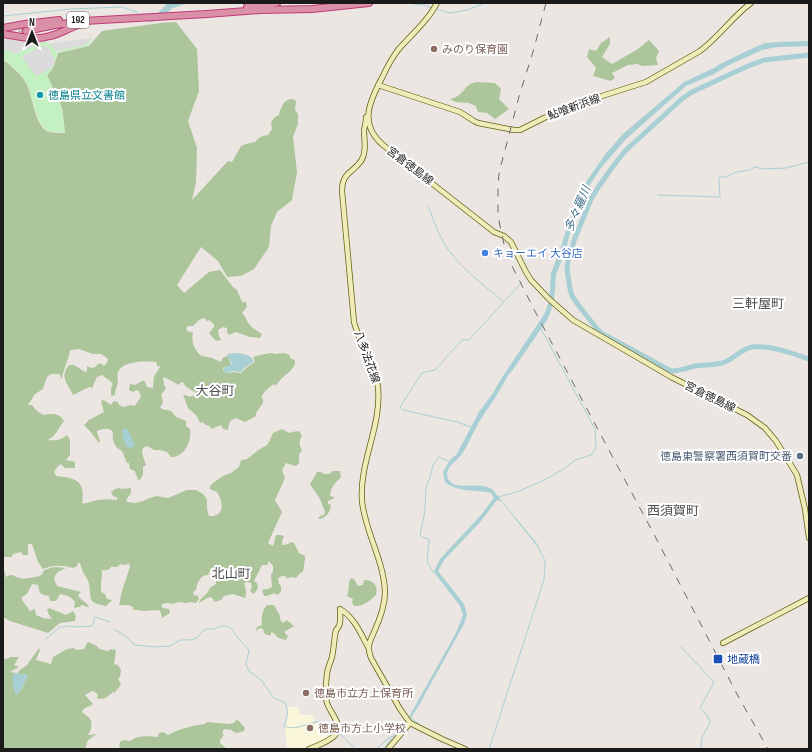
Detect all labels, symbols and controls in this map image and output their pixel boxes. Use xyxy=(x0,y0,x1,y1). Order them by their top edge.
north arrow xyxy=(12,12,52,52)
road number: 192 xyxy=(67,12,89,28)
text: N xyxy=(29,16,35,29)
place label: みのり保育園 xyxy=(442,43,508,56)
marker: みのり保育園 xyxy=(429,44,439,54)
place label: 徳島県立文書館 xyxy=(48,89,125,102)
marker: 徳島県立文書館 xyxy=(35,90,45,100)
street label: 鮎喰新浜線 xyxy=(546,91,602,123)
street label: 宮倉徳島線 xyxy=(384,144,436,188)
water label: 多々羅川 xyxy=(562,182,595,234)
place label: キョーエイ 大谷店 xyxy=(493,247,583,260)
marker: キョーエイ 大谷店 xyxy=(480,248,490,258)
district label: 三軒屋町 xyxy=(732,296,784,312)
street label: 八多法花線 xyxy=(351,329,383,385)
street label: 宮倉徳島線 xyxy=(682,379,738,415)
district label: 大谷町 xyxy=(195,383,235,399)
place label: 徳島東警察署西須賀町交番 xyxy=(660,450,792,463)
marker: 徳島東警察署西須賀町交番 xyxy=(795,451,805,461)
district label: 西須賀町 xyxy=(647,503,699,519)
district label: 北山町 xyxy=(211,566,251,582)
marker: 地蔵橋 xyxy=(712,653,724,665)
place label: 地蔵橋 xyxy=(727,653,760,666)
place label: 徳島市立方上保育所 xyxy=(314,687,414,700)
marker: 徳島市立方上保育所 xyxy=(301,688,311,698)
place label: 徳島市方上小学校 xyxy=(318,722,406,735)
marker: 徳島市方上小学校 xyxy=(305,723,315,733)

